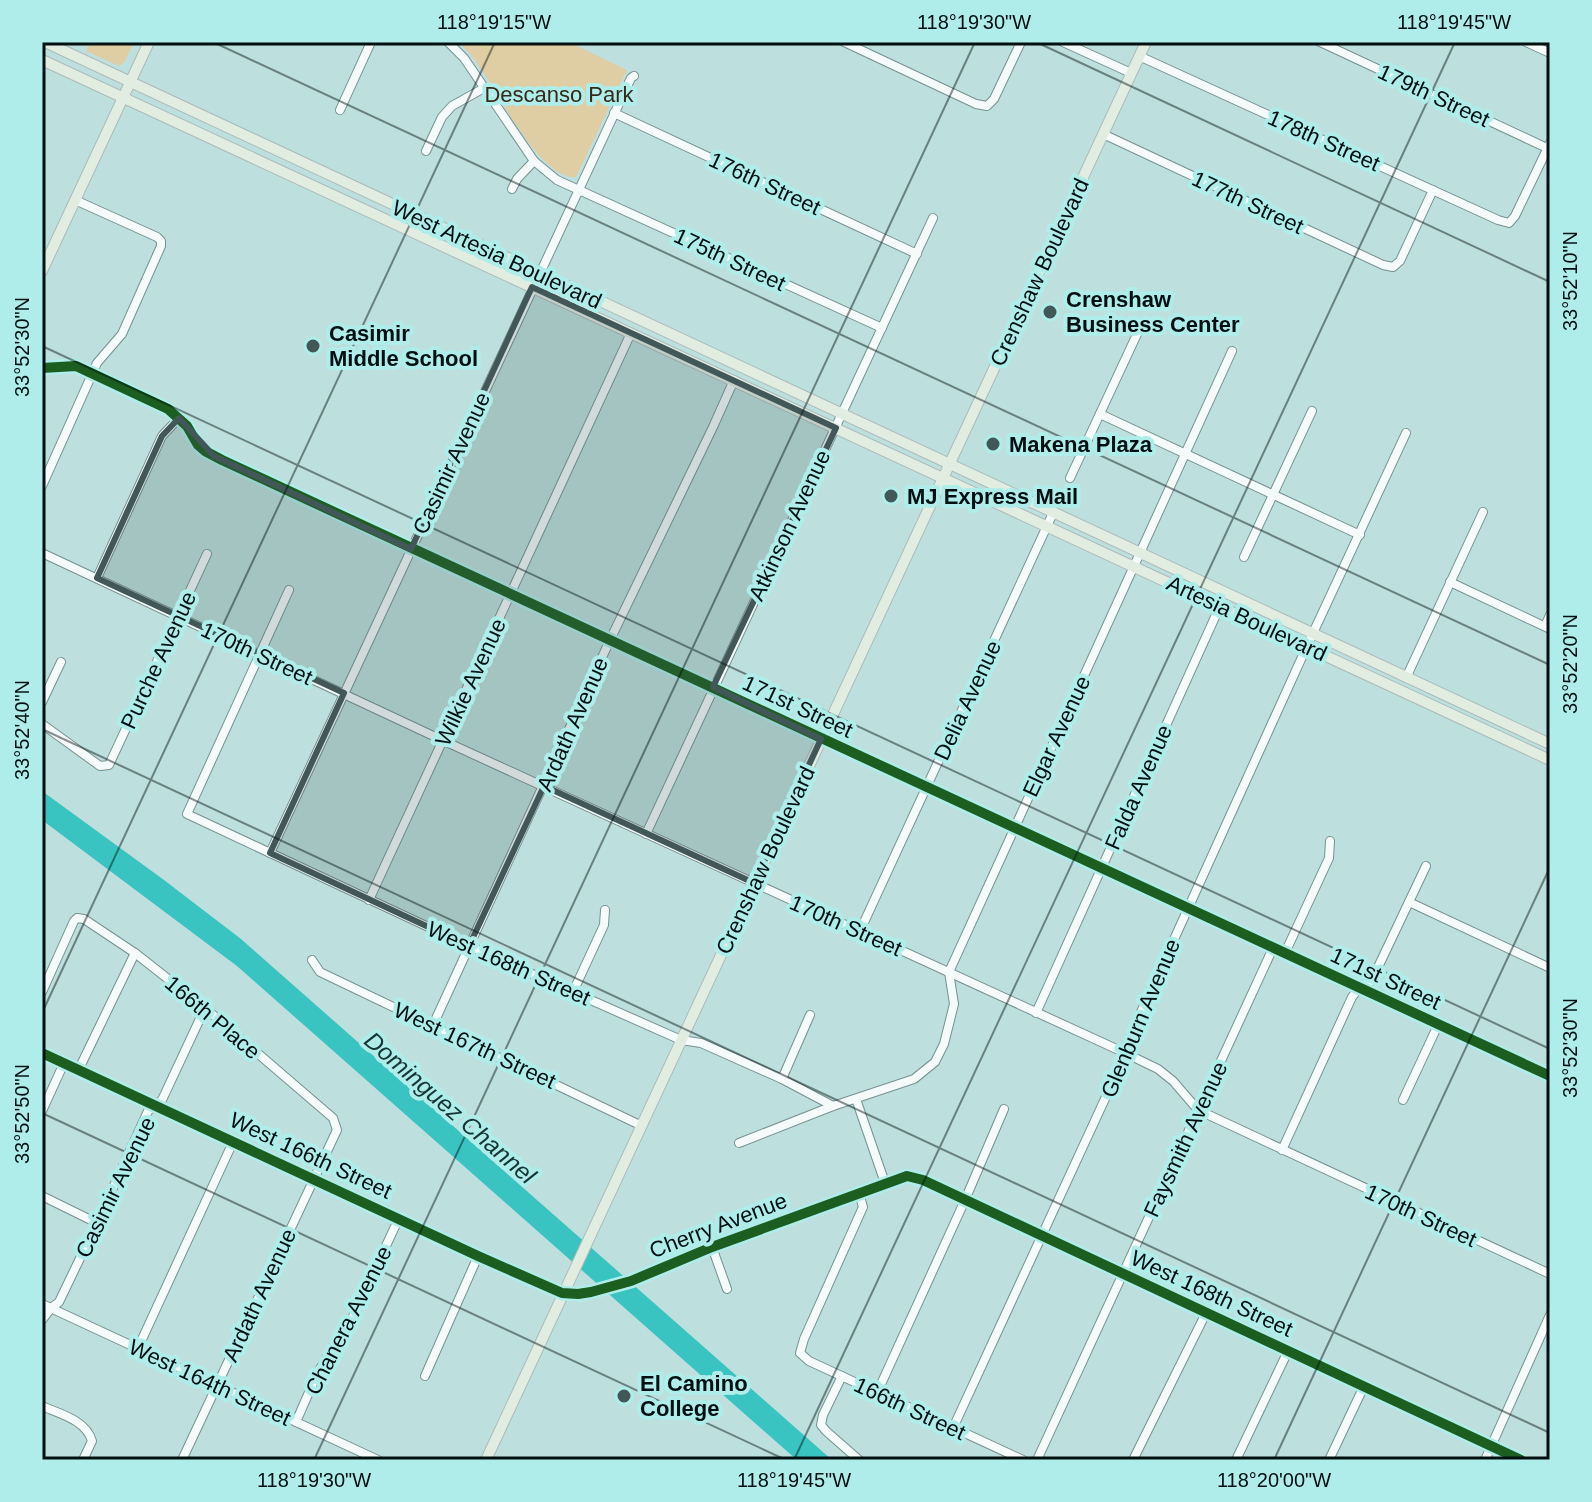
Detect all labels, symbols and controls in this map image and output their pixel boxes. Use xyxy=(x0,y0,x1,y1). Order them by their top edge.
text: 118°19'15"W xyxy=(437,11,551,33)
text: 118°19'30"W xyxy=(917,11,1031,33)
text: 118°19'45"W xyxy=(1397,11,1511,33)
street label: 179th Street xyxy=(1374,59,1493,132)
park label: Descanso Park xyxy=(484,82,635,107)
street label: 178th Street xyxy=(1264,105,1384,176)
street label: 176th Street xyxy=(705,147,824,220)
street label: 177th Street xyxy=(1188,166,1307,239)
street label: Crenshaw Boulevard xyxy=(985,174,1094,370)
street label: West Artesia Boulevard xyxy=(388,195,606,314)
street label: 175th Street xyxy=(670,223,789,296)
text: 33°52'10"N xyxy=(1559,231,1581,331)
place label: Crenshaw Business Center xyxy=(1066,287,1240,337)
text: 33°52'30"N xyxy=(11,297,33,397)
marker: Crenshaw Business Center xyxy=(1041,303,1059,321)
place label: Casimir Middle School xyxy=(329,321,478,371)
marker: Casimir Middle School xyxy=(304,337,322,355)
street label: Casimir Avenue xyxy=(408,388,495,538)
place label: Makena Plaza xyxy=(1009,432,1153,457)
marker: Makena Plaza xyxy=(984,435,1002,453)
street label: Atkinson Avenue xyxy=(744,446,835,605)
place label: MJ Express Mail xyxy=(907,484,1078,509)
marker: MJ Express Mail xyxy=(882,487,900,505)
street label: Artesia Boulevard xyxy=(1163,570,1331,666)
street label: Purche Avenue xyxy=(116,587,201,733)
street label: Wilkie Avenue xyxy=(430,614,511,750)
text: 33°52'20"N xyxy=(1559,614,1581,714)
street label: 170th Street xyxy=(197,617,316,690)
street label: Delia Avenue xyxy=(929,636,1006,764)
street label: Ardath Avenue xyxy=(532,653,613,795)
street label: 171st Street xyxy=(739,670,857,743)
street label: Elgar Avenue xyxy=(1018,672,1095,801)
text: 33°52'40"N xyxy=(11,680,33,780)
street label: Falda Avenue xyxy=(1100,721,1177,854)
street label: Crenshaw Boulevard xyxy=(711,762,820,958)
street label: 170th Street xyxy=(786,890,906,961)
street label: West 168th Street xyxy=(423,916,594,1011)
street label: Glenburn Avenue xyxy=(1096,935,1185,1101)
street label: 171st Street xyxy=(1327,942,1445,1015)
street label: 166th Place xyxy=(160,970,265,1064)
street label: West 167th Street xyxy=(390,997,560,1094)
text: 33°52'30"N xyxy=(1559,998,1581,1098)
water label: Dominguez Channel xyxy=(359,1026,542,1190)
street label: Faysmith Avenue xyxy=(1139,1058,1232,1221)
text: 33°52'50"N xyxy=(11,1064,33,1164)
street label: West 166th Street xyxy=(226,1107,396,1204)
street label: Casimir Avenue xyxy=(71,1113,160,1262)
street label: 170th Street xyxy=(1361,1179,1480,1252)
street label: Cherry Avenue xyxy=(646,1188,790,1263)
street label: Ardath Avenue xyxy=(218,1225,301,1366)
street label: Chanera Avenue xyxy=(300,1242,397,1399)
street label: West 168th Street xyxy=(1127,1245,1297,1342)
street label: West 164th Street xyxy=(125,1334,295,1431)
place label: El Camino College xyxy=(640,1371,748,1421)
street label: 166th Street xyxy=(850,1372,969,1445)
marker: El Camino College xyxy=(615,1387,633,1405)
text: 118°19'30"W xyxy=(257,1469,371,1491)
text: 118°19'45"W xyxy=(737,1469,851,1491)
text: 118°20'00"W xyxy=(1217,1469,1331,1491)

